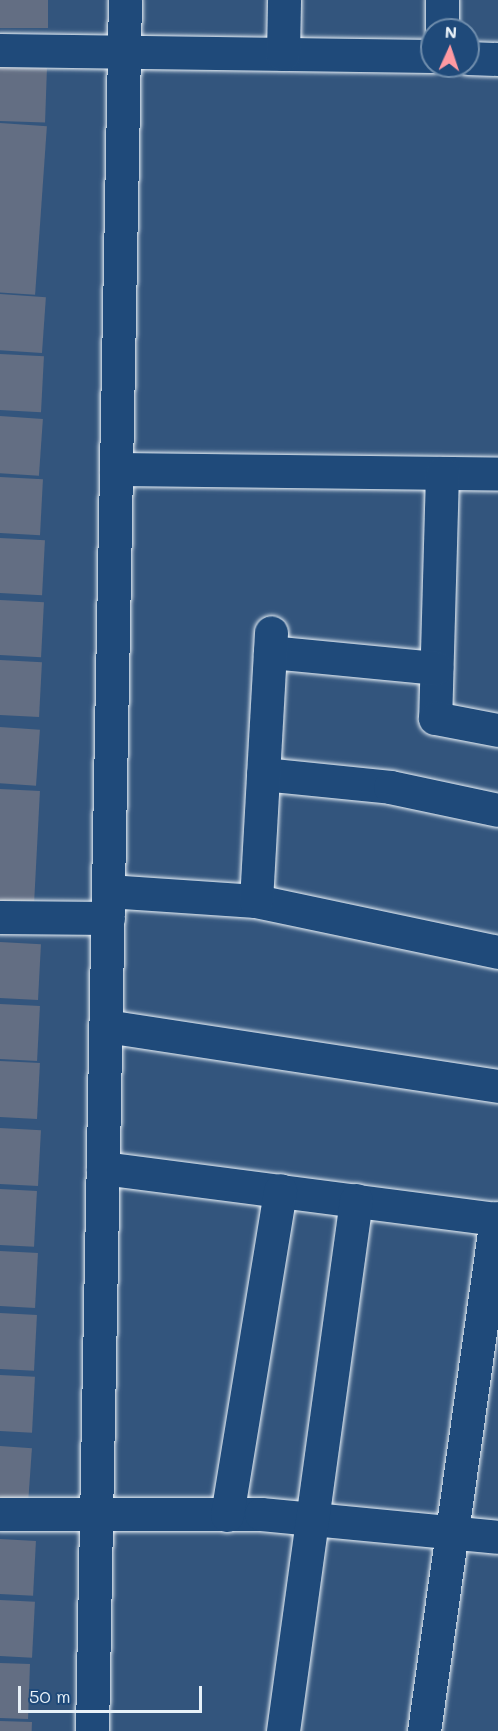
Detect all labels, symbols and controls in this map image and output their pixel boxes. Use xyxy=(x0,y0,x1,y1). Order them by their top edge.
north arrow xyxy=(420,18,480,78)
text: N xyxy=(444,21,457,42)
scale bar xyxy=(21,1674,206,1712)
text: 50 m xyxy=(29,1684,71,1708)

